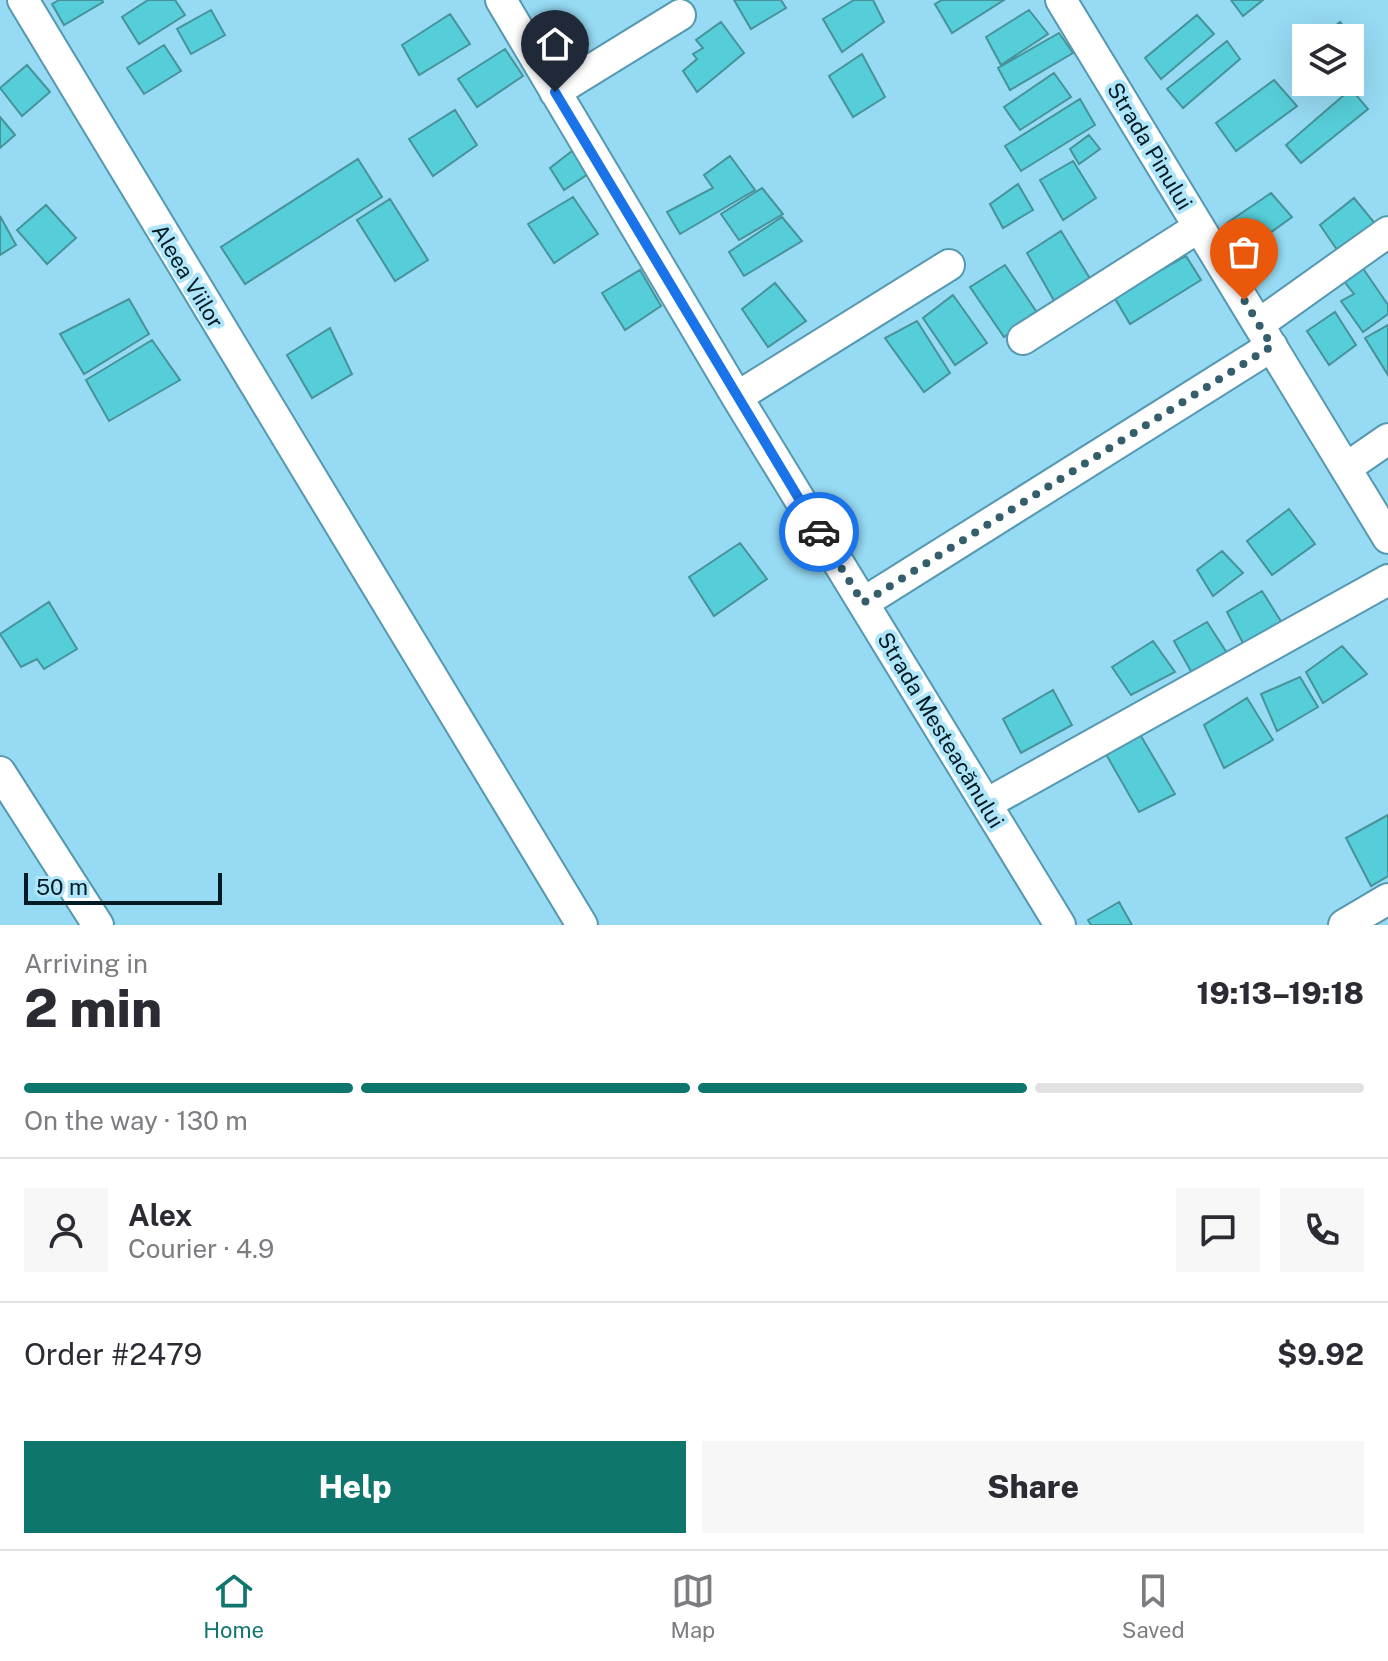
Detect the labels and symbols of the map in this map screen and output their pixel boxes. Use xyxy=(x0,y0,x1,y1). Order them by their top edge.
pin xyxy=(521,10,589,92)
street label: Strada Pinului xyxy=(1102,78,1198,214)
pin xyxy=(1210,218,1278,300)
street label: Aleea Viilor xyxy=(147,219,229,333)
courier xyxy=(779,492,859,572)
street label: Strada Mesteacănului xyxy=(872,628,1010,832)
scale bar xyxy=(24,869,222,905)

